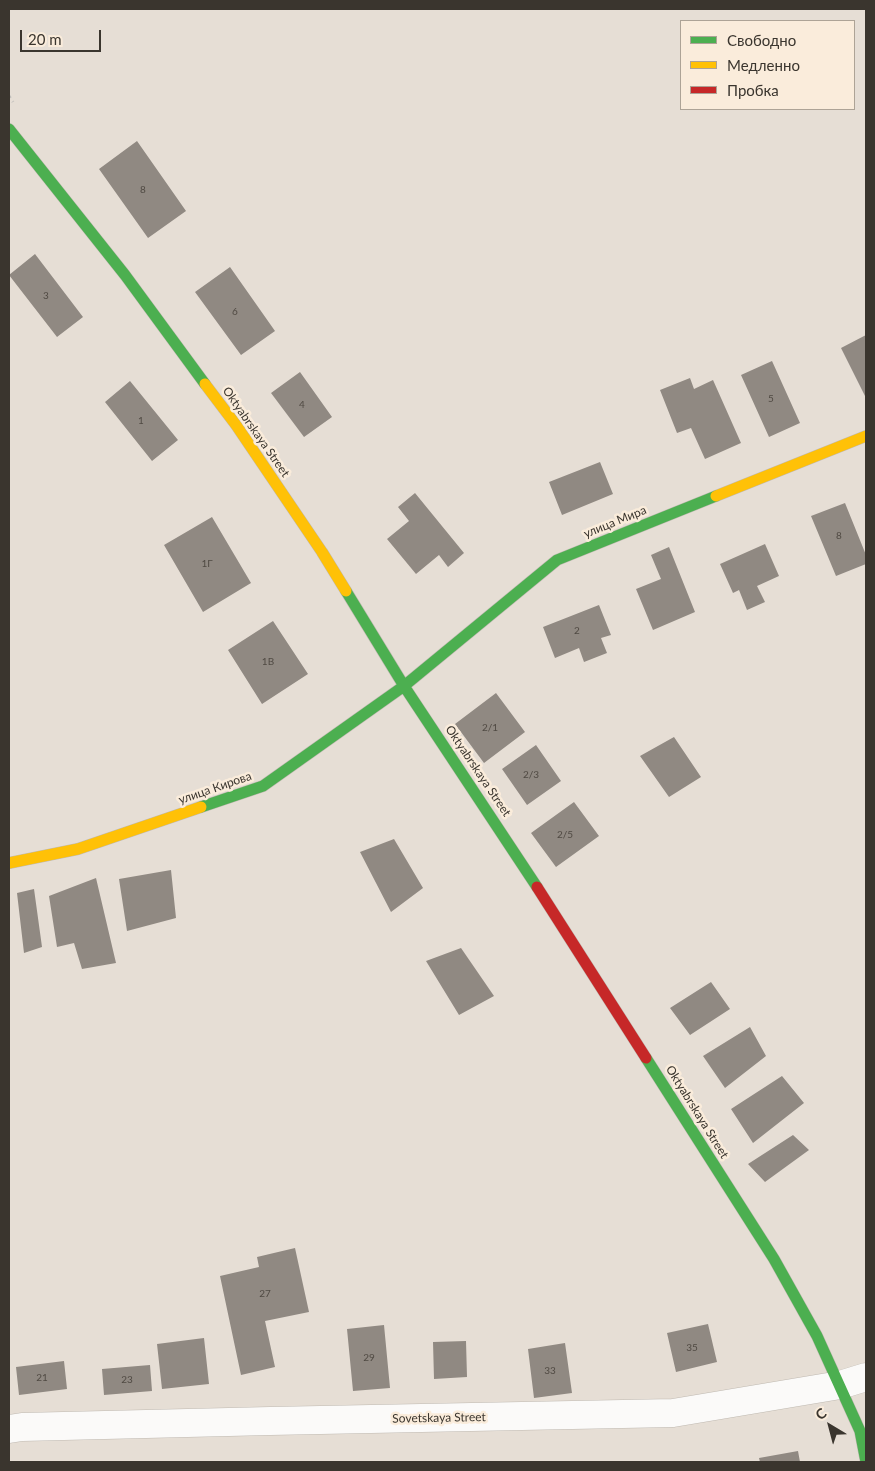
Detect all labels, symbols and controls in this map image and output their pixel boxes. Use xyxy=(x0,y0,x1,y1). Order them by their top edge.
scale bar xyxy=(22,20,104,52)
legend xyxy=(680,20,855,110)
text: 20 m xyxy=(28,30,62,48)
text: Свободно xyxy=(727,31,796,49)
text: Медленно xyxy=(727,56,800,74)
text: Пробка xyxy=(727,81,779,99)
house number: 8 xyxy=(140,184,146,196)
house number: 3 xyxy=(43,290,49,302)
house number: 6 xyxy=(232,306,238,318)
street label: Oktyabrskaya Street xyxy=(219,384,293,480)
house number: 5 xyxy=(768,393,774,405)
house number: 4 xyxy=(299,399,305,411)
house number: 1 xyxy=(138,415,144,427)
street label: улица Мира xyxy=(581,503,649,541)
house number: 8 xyxy=(836,530,842,542)
house number: 1Г xyxy=(201,558,213,570)
house number: 2 xyxy=(574,625,580,637)
house number: 1В xyxy=(262,656,274,668)
house number: 2/1 xyxy=(482,722,498,734)
street label: Oktyabrskaya Street xyxy=(442,723,514,819)
street label: улица Кирова xyxy=(177,769,253,807)
house number: 2/3 xyxy=(523,769,539,781)
house number: 2/5 xyxy=(557,829,573,841)
street label: Oktyabrskaya Street xyxy=(663,1063,731,1161)
house number: 27 xyxy=(259,1288,271,1300)
house number: 35 xyxy=(686,1342,698,1354)
house number: 29 xyxy=(363,1352,375,1364)
house number: 33 xyxy=(544,1365,556,1377)
house number: 21 xyxy=(36,1372,48,1384)
house number: 23 xyxy=(121,1374,133,1386)
north arrow xyxy=(805,1401,855,1451)
text: С xyxy=(812,1404,829,1423)
street label: Sovetskaya Street xyxy=(392,1410,486,1426)

